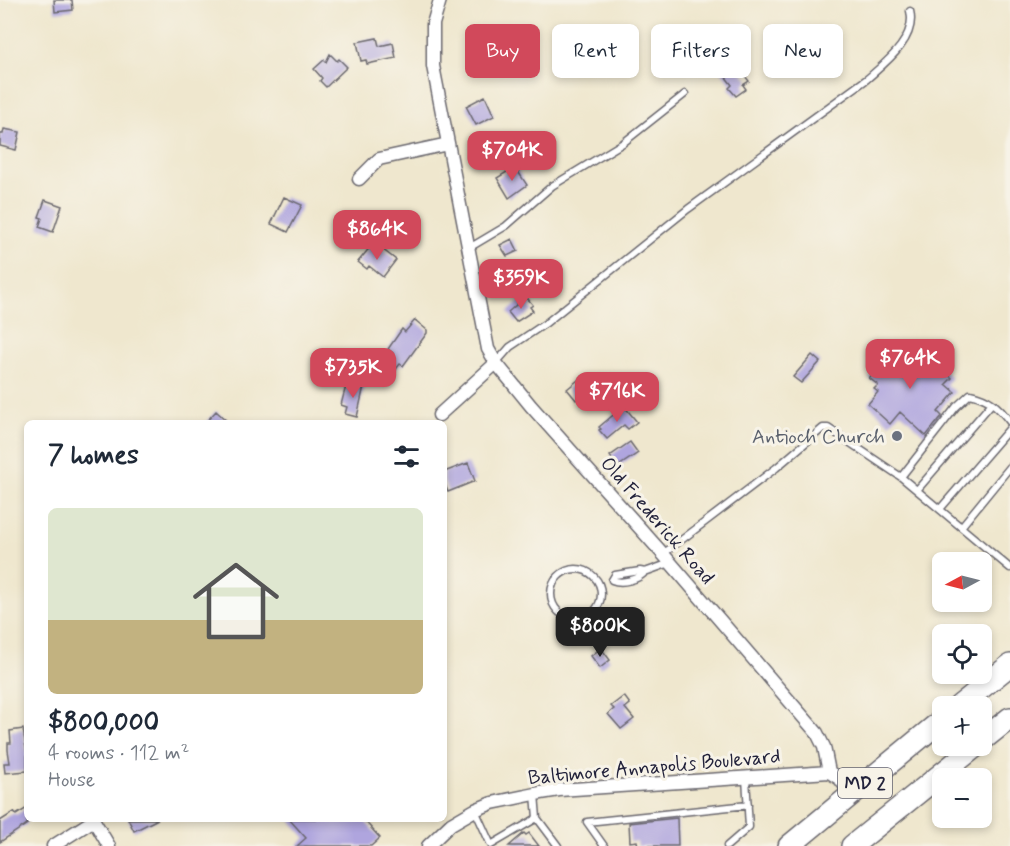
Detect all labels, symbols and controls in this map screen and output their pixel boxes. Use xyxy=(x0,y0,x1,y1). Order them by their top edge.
chip: Buy xyxy=(465,24,540,78)
chip: Rent xyxy=(552,24,639,78)
chip: Filters xyxy=(651,24,751,78)
chip: New xyxy=(763,24,843,78)
pin: $704K xyxy=(470,131,554,182)
text: $704K xyxy=(481,137,543,164)
pin: $864K xyxy=(335,210,419,261)
text: $864K xyxy=(347,216,407,243)
pin: $359K xyxy=(479,259,563,310)
text: $359K xyxy=(493,265,549,292)
pin: $764K xyxy=(868,339,952,390)
text: $764K xyxy=(880,345,940,372)
pin: $735K xyxy=(311,348,395,399)
text: $735K xyxy=(324,354,382,381)
pin: $716K xyxy=(575,372,659,423)
text: $716K xyxy=(589,378,645,405)
place label: Antioch Church xyxy=(752,424,885,451)
marker: Antioch Church xyxy=(890,429,904,443)
text: 7 homes xyxy=(48,439,139,473)
icon: filters xyxy=(390,440,423,473)
street label: Old Frederick Road xyxy=(594,451,720,591)
icon: home xyxy=(182,547,290,655)
north arrow xyxy=(932,552,992,612)
map controls xyxy=(932,552,992,828)
pin: $800K xyxy=(558,607,642,658)
text: $800K xyxy=(570,613,630,640)
button: locate xyxy=(932,624,992,684)
button: + xyxy=(932,696,992,756)
text: $800,000 xyxy=(48,706,159,740)
text: 4 rooms · 112 m² xyxy=(48,740,189,767)
street label: Baltimore Annapolis Boulevard xyxy=(527,743,782,792)
text: House xyxy=(48,767,95,794)
road number: MD 2 xyxy=(838,768,892,798)
button: − xyxy=(932,768,992,828)

